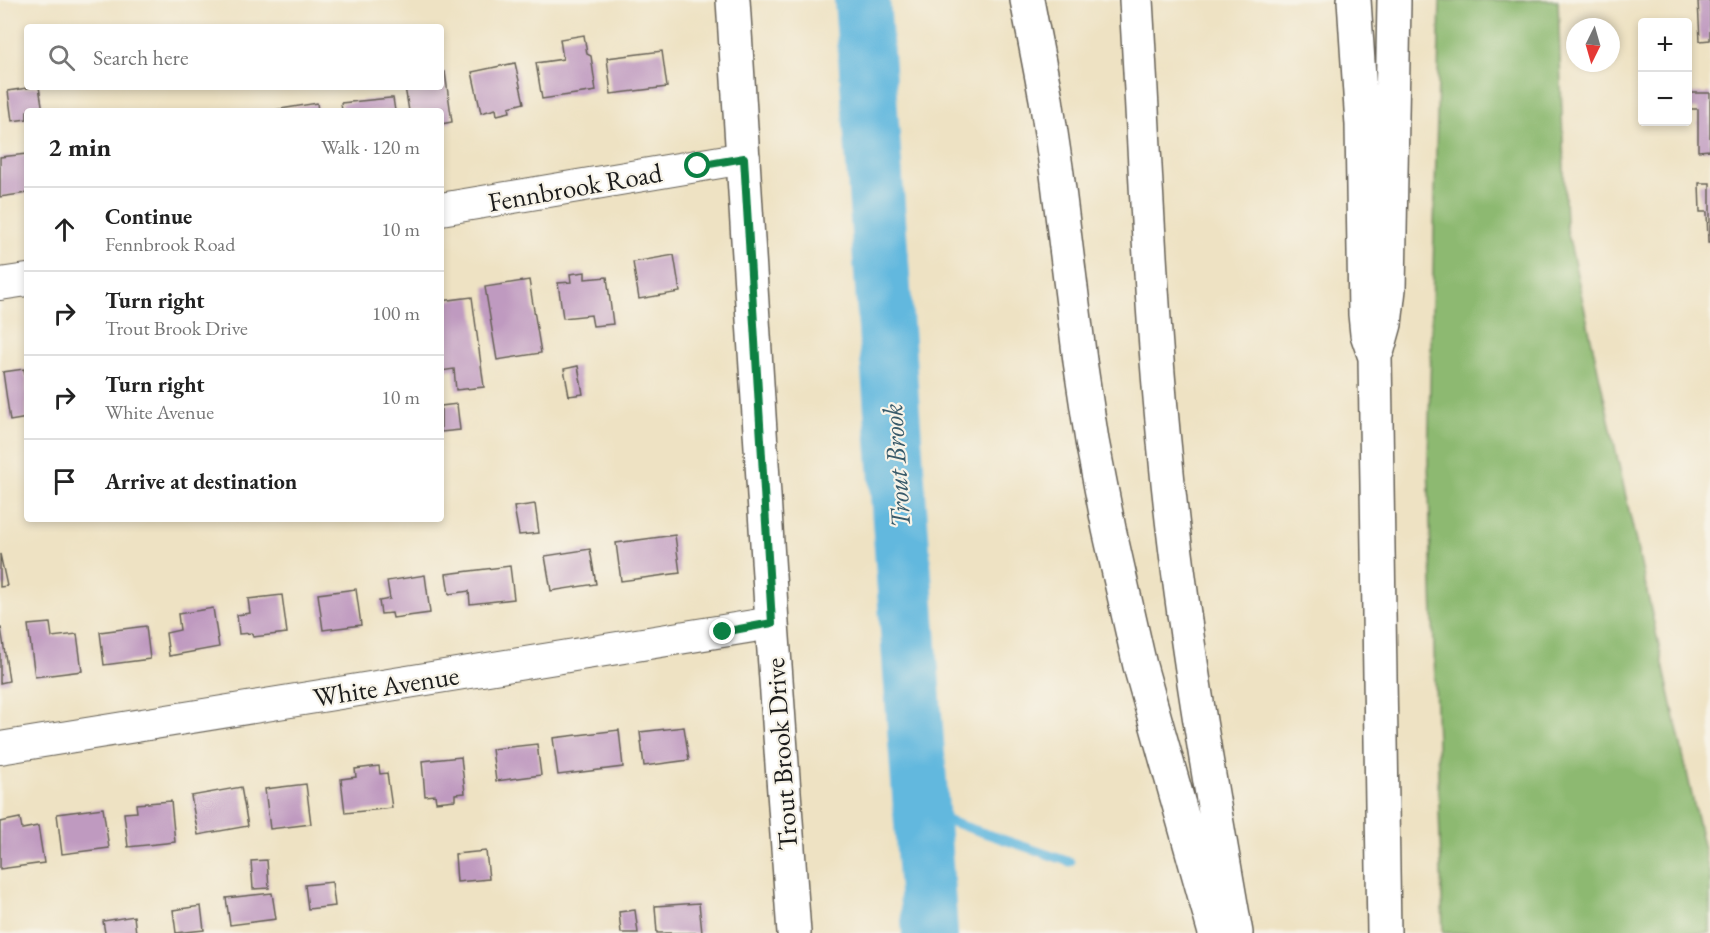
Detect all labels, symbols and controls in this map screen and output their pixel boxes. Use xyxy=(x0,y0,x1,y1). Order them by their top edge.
north arrow xyxy=(1566,18,1620,72)
map controls xyxy=(1638,18,1692,126)
button: + xyxy=(1638,18,1692,72)
search box xyxy=(24,24,444,90)
icon: search xyxy=(45,41,78,74)
text: Search here xyxy=(93,43,188,72)
button: − xyxy=(1638,72,1692,126)
text: 2 min xyxy=(48,130,111,164)
text: Walk · 120 m xyxy=(321,134,420,160)
route start xyxy=(684,152,710,178)
street label: Fennbrook Road xyxy=(485,154,665,220)
text: Continue xyxy=(105,202,192,231)
icon: ahead xyxy=(48,213,81,246)
text: 10 m xyxy=(381,216,420,242)
text: Fennbrook Road xyxy=(105,231,235,257)
text: Turn right xyxy=(105,286,204,315)
icon: right xyxy=(48,297,81,330)
text: 100 m xyxy=(372,300,420,326)
text: Trout Brook Drive xyxy=(105,315,248,341)
text: Turn right xyxy=(105,370,204,399)
icon: right xyxy=(48,381,81,414)
text: 10 m xyxy=(381,384,420,410)
text: White Avenue xyxy=(105,399,214,425)
water label: Trout Brook xyxy=(874,402,918,529)
icon: arrive xyxy=(48,465,81,498)
text: Arrive at destination xyxy=(105,467,297,496)
route end xyxy=(709,618,735,644)
street label: White Avenue xyxy=(311,657,461,715)
street label: Trout Brook Drive xyxy=(757,657,805,851)

